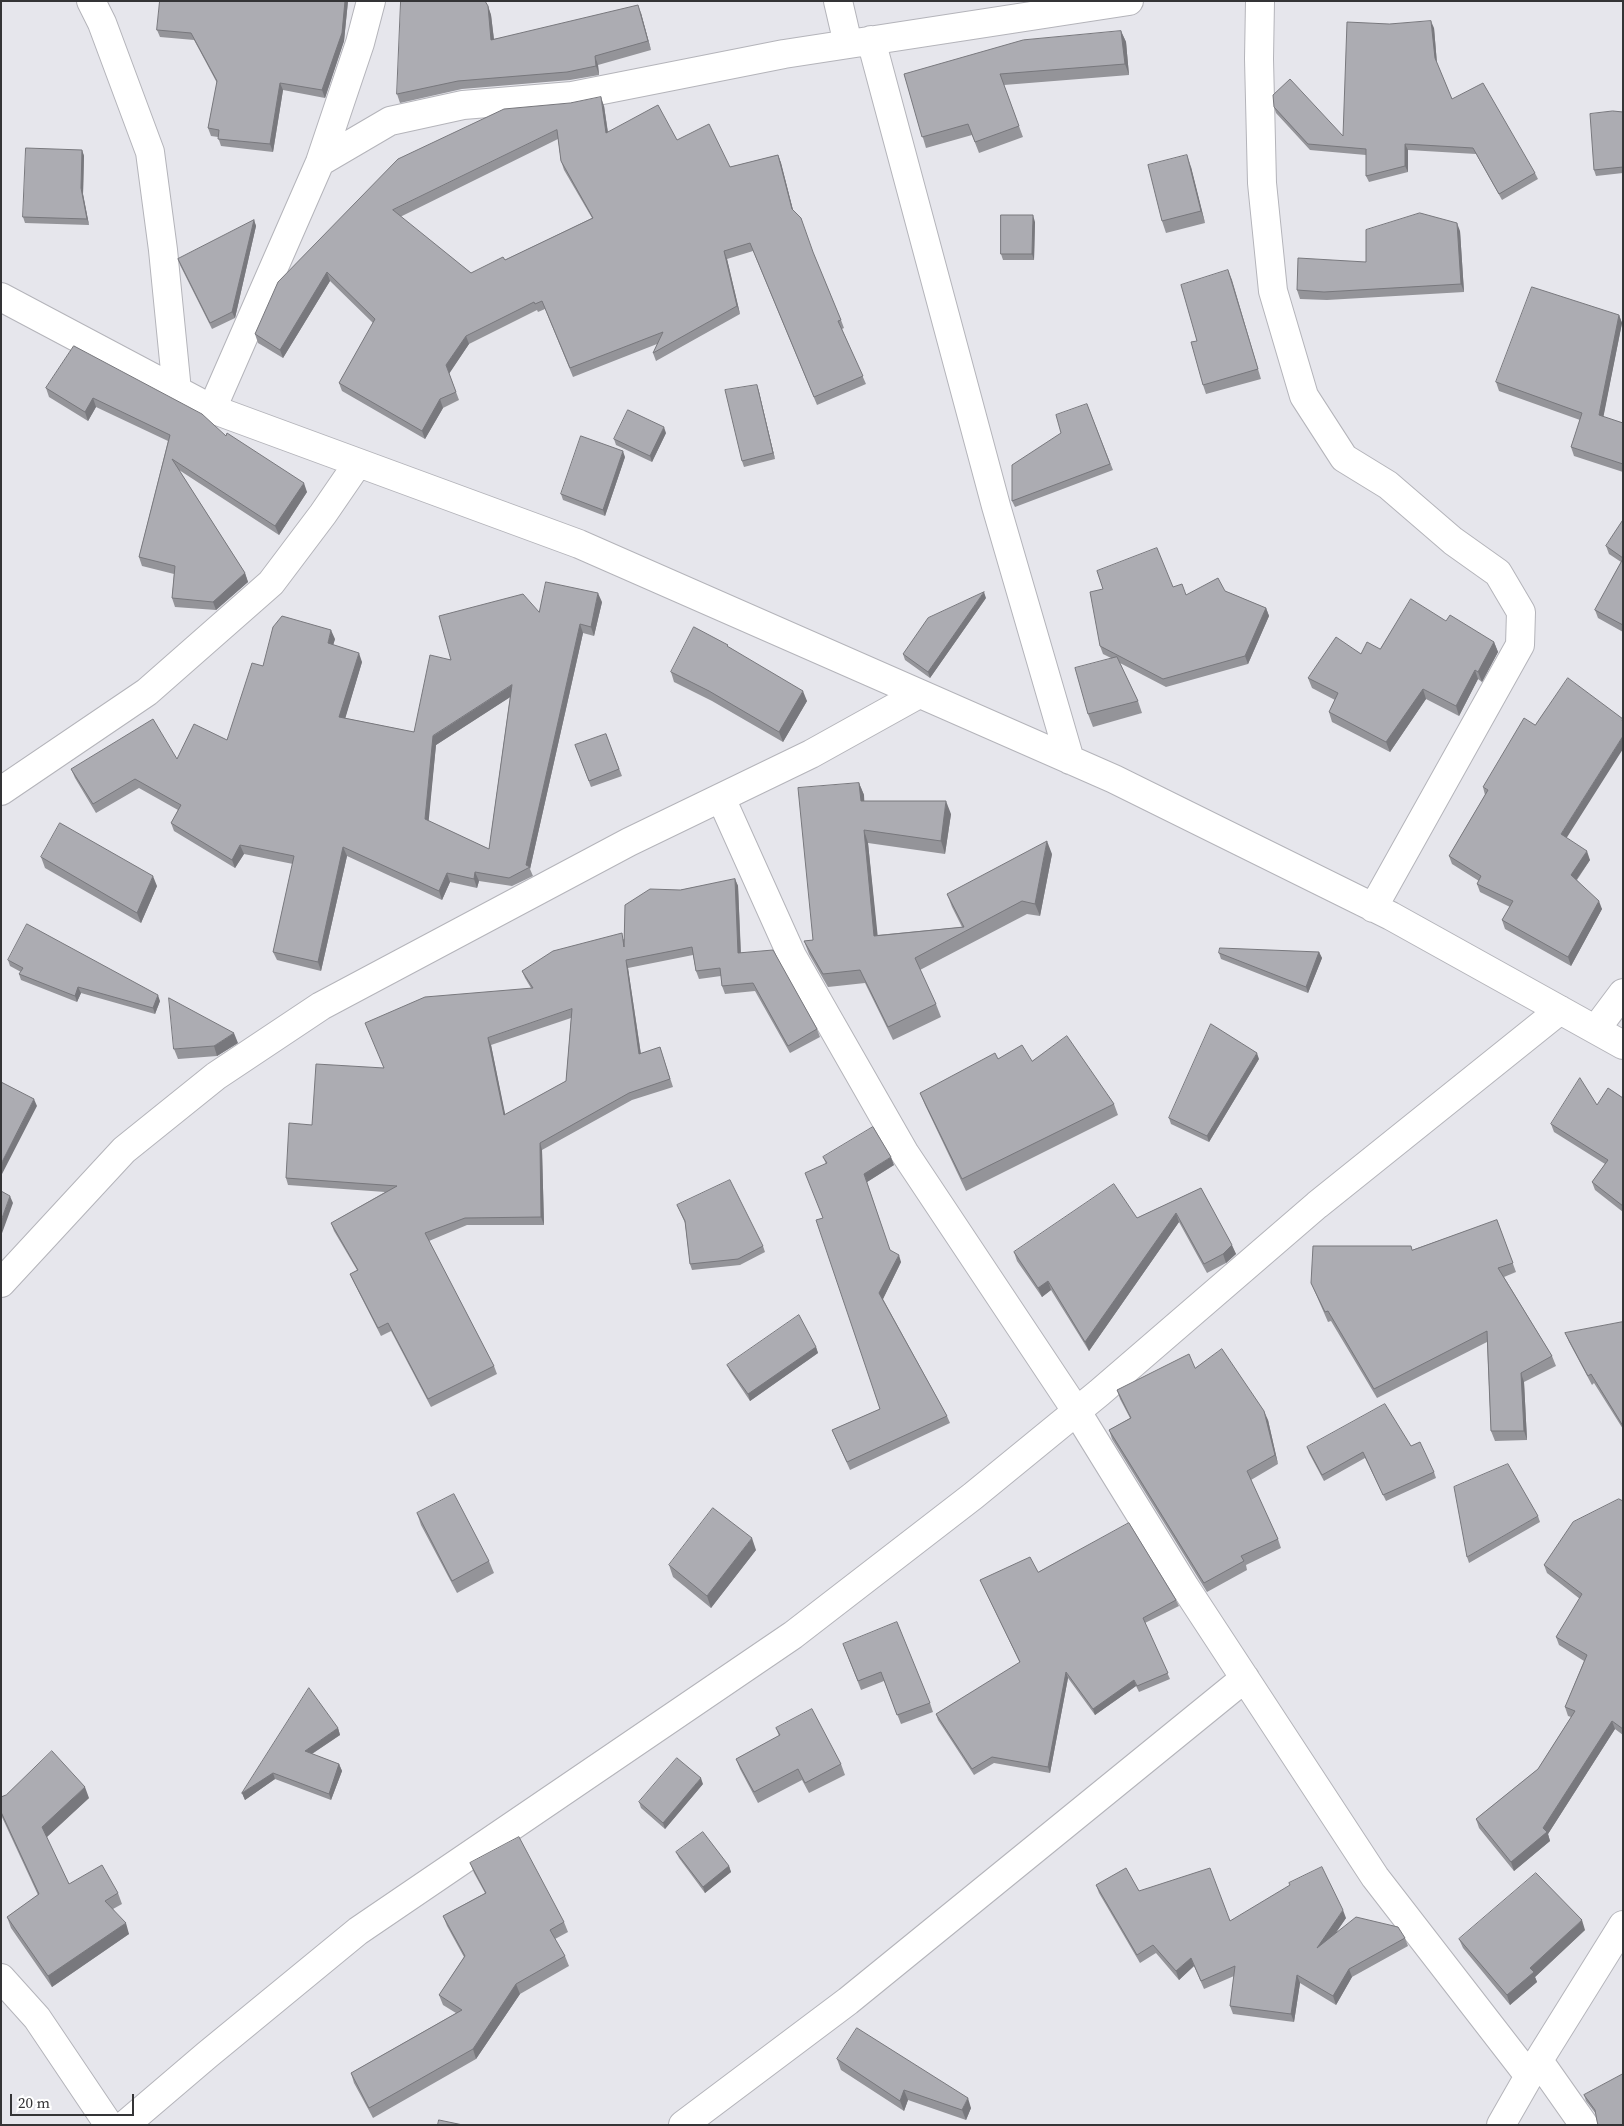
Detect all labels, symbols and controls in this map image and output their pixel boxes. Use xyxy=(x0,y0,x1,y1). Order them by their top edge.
scale bar xyxy=(12,2084,136,2116)
text: 20 m xyxy=(18,2092,50,2113)

